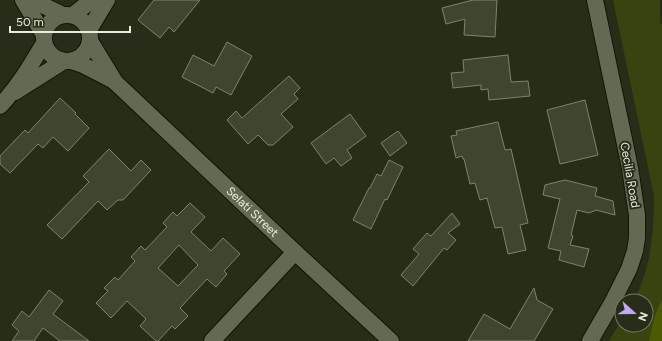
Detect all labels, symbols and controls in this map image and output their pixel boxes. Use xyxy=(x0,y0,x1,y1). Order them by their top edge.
scale bar xyxy=(10,8,130,34)
text: 50 m xyxy=(16,15,44,29)
street label: Cecilia Road xyxy=(617,141,643,209)
street label: Selati Street xyxy=(223,184,282,240)
north arrow xyxy=(614,293,654,333)
text: N xyxy=(635,310,650,323)

